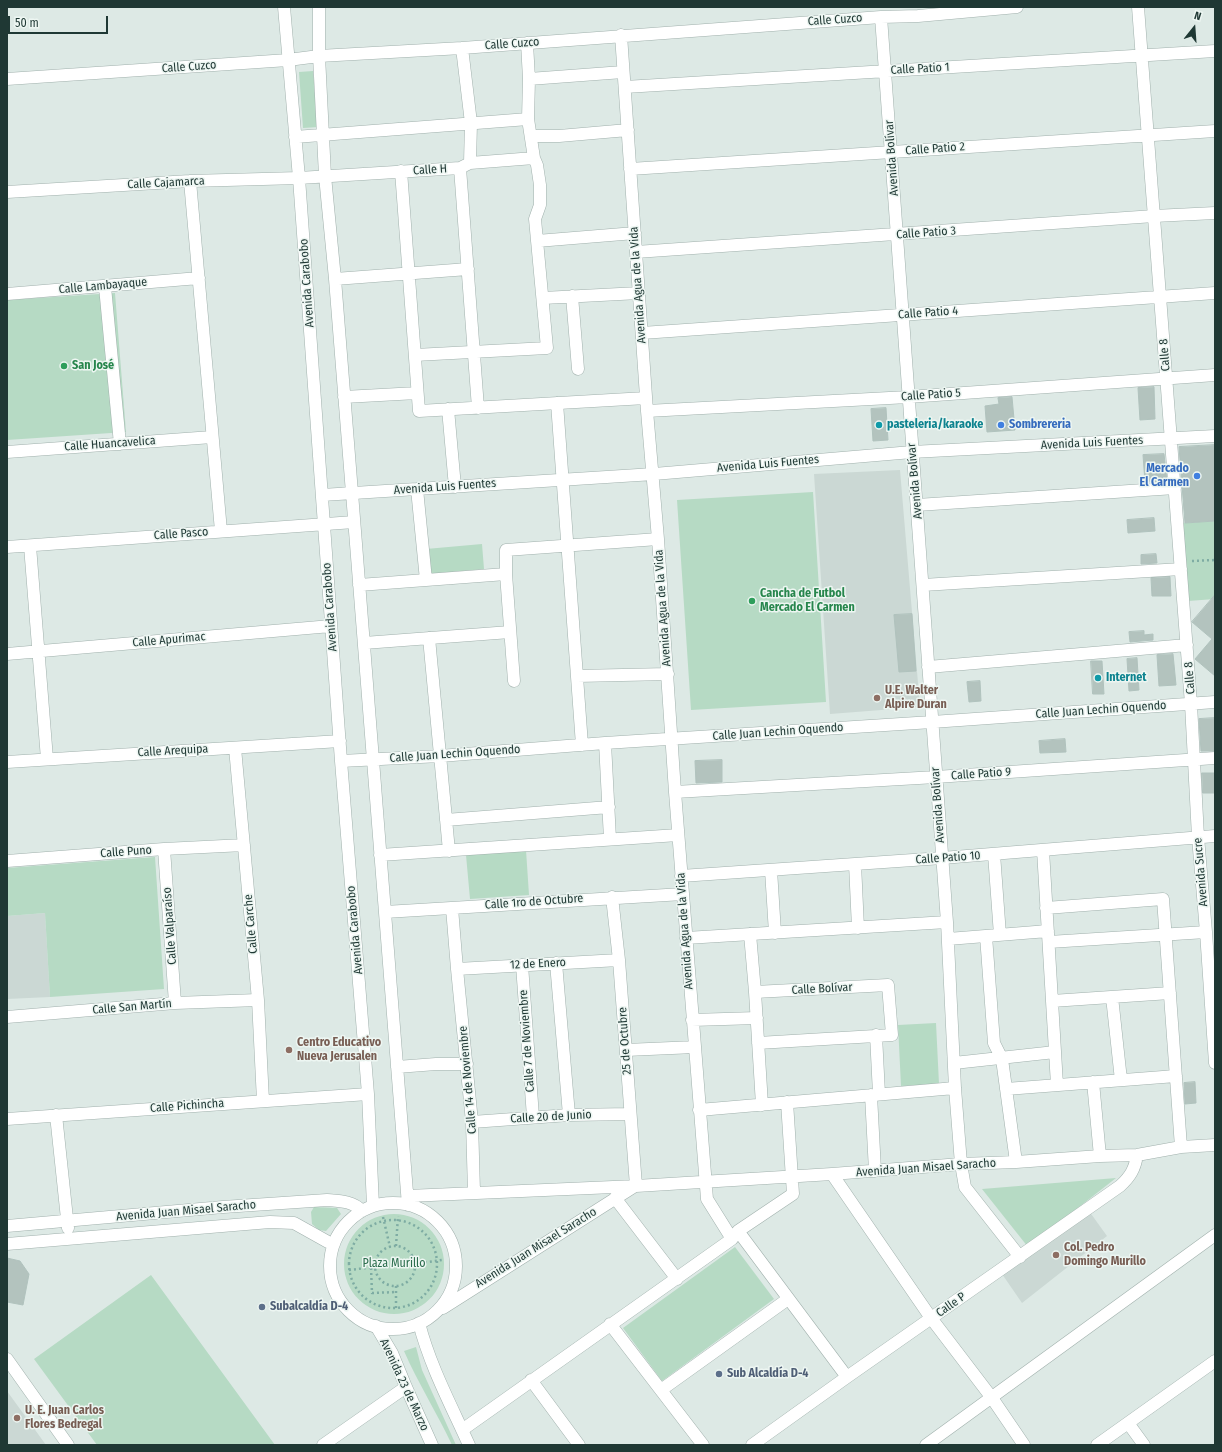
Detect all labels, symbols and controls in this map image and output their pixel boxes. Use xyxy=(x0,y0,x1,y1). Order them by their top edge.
scale bar xyxy=(10,8,110,34)
north arrow xyxy=(1174,8,1214,48)
text: N xyxy=(1193,9,1203,23)
street label: Calle Cuzco xyxy=(807,11,863,29)
text: 50 m xyxy=(15,16,39,30)
street label: Calle Cuzco xyxy=(484,35,540,53)
street label: Calle Cuzco xyxy=(161,58,217,76)
street label: Calle Patio 1 xyxy=(890,60,950,78)
street label: Avenida Bolívar xyxy=(882,119,902,197)
street label: Calle Patio 2 xyxy=(905,140,965,158)
street label: Calle H xyxy=(413,162,447,178)
street label: Calle Cajamarca xyxy=(127,174,205,192)
street label: Calle Patio 3 xyxy=(896,224,956,242)
street label: Avenida Agua de la Vida xyxy=(627,226,649,344)
street label: Avenida Carabobo xyxy=(297,238,317,328)
street label: Calle Lambayaque xyxy=(58,275,148,297)
street label: Calle Patio 4 xyxy=(897,304,959,322)
street label: Calle 8 xyxy=(1157,338,1173,372)
place label: San José xyxy=(72,359,114,373)
marker: San José xyxy=(59,361,69,371)
street label: Calle Patio 5 xyxy=(901,386,961,404)
place label: pasteleria/karaoke xyxy=(887,418,983,432)
place label: Sombrereria xyxy=(1009,418,1071,432)
marker: pasteleria/karaoke xyxy=(874,420,884,430)
marker: Sombrereria xyxy=(996,420,1006,430)
street label: Avenida Luis Fuentes xyxy=(1040,433,1144,453)
street label: Calle Huancavelica xyxy=(64,434,156,454)
street label: Avenida Bolívar xyxy=(905,442,925,520)
street label: Avenida Luis Fuentes xyxy=(716,452,820,476)
place label: Mercado El Carmen xyxy=(1140,462,1189,490)
marker: Mercado El Carmen xyxy=(1192,471,1202,481)
street label: Avenida Luis Fuentes xyxy=(393,476,497,498)
street label: Calle Pasco xyxy=(153,525,209,543)
street label: Avenida Agua de la Vida xyxy=(652,549,674,667)
street label: Avenida Carabobo xyxy=(320,562,340,652)
place label: Cancha de Futbol Mercado El Carmen xyxy=(760,587,855,615)
marker: Cancha de Futbol Mercado El Carmen xyxy=(747,596,757,606)
street label: Calle Apurimac xyxy=(132,630,206,650)
street label: Calle 8 xyxy=(1182,661,1198,695)
place label: Internet xyxy=(1106,671,1147,685)
marker: Internet xyxy=(1093,673,1103,683)
place label: U.E. Walter Alpire Duran xyxy=(885,684,947,712)
marker: U.E. Walter Alpire Duran xyxy=(872,693,882,703)
street label: Calle Juan Lechin Oquendo xyxy=(1035,698,1167,722)
street label: Calle Juan Lechin Oquendo xyxy=(712,720,844,744)
street label: Calle Arequipa xyxy=(137,742,209,760)
street label: Calle Juan Lechin Oquendo xyxy=(389,742,521,766)
street label: Calle Patio 9 xyxy=(950,765,1012,783)
street label: Avenida Bolívar xyxy=(928,766,948,844)
street label: Avenida Sucre xyxy=(1191,837,1211,907)
street label: Calle Puno xyxy=(100,843,152,861)
street label: Calle Patio 10 xyxy=(915,849,981,867)
street label: Avenida Agua de la Vida xyxy=(674,872,696,990)
street label: Avenida Carabobo xyxy=(344,885,366,975)
street label: Calle Valparaíso xyxy=(160,887,180,965)
street label: Calle 1ro de Octubre xyxy=(484,891,584,913)
street label: Calle Carche xyxy=(241,894,261,954)
street label: 12 de Enero xyxy=(510,955,566,973)
street label: Calle Bolívar xyxy=(791,980,853,998)
street label: Calle 7 de Noviembre xyxy=(516,989,538,1093)
street label: Calle San Martín xyxy=(92,996,172,1018)
street label: 25 de Octubre xyxy=(615,1007,635,1075)
street label: Calle 14 de Noviembre xyxy=(456,1025,480,1135)
place label: Centro Educativo Nueva Jerusalen xyxy=(297,1036,381,1064)
marker: Centro Educativo Nueva Jerusalen xyxy=(284,1045,294,1055)
street label: Calle Pichincha xyxy=(149,1096,225,1116)
street label: Calle 20 de Junio xyxy=(510,1108,592,1126)
street label: Avenida Juan Misael Saracho xyxy=(856,1156,996,1180)
street label: Avenida Juan Misael Saracho xyxy=(115,1198,257,1224)
street label: Avenida Juan Misael Saracho xyxy=(473,1205,599,1291)
place label: Col. Pedro Domingo Murillo xyxy=(1064,1241,1146,1269)
marker: Col. Pedro Domingo Murillo xyxy=(1051,1250,1061,1260)
park label: Plaza Murillo xyxy=(362,1257,426,1271)
street label: Calle P xyxy=(933,1290,969,1320)
place label: Subalcaldía D-4 xyxy=(270,1300,348,1314)
marker: Subalcaldía D-4 xyxy=(257,1302,267,1312)
street label: Avenida 23 de Marzo xyxy=(376,1337,432,1433)
place label: Sub Alcaldía D-4 xyxy=(727,1367,808,1381)
marker: Sub Alcaldía D-4 xyxy=(714,1369,724,1379)
place label: U. E. Juan Carlos Flores Bedregal xyxy=(25,1404,104,1432)
marker: U. E. Juan Carlos Flores Bedregal xyxy=(12,1413,22,1423)

